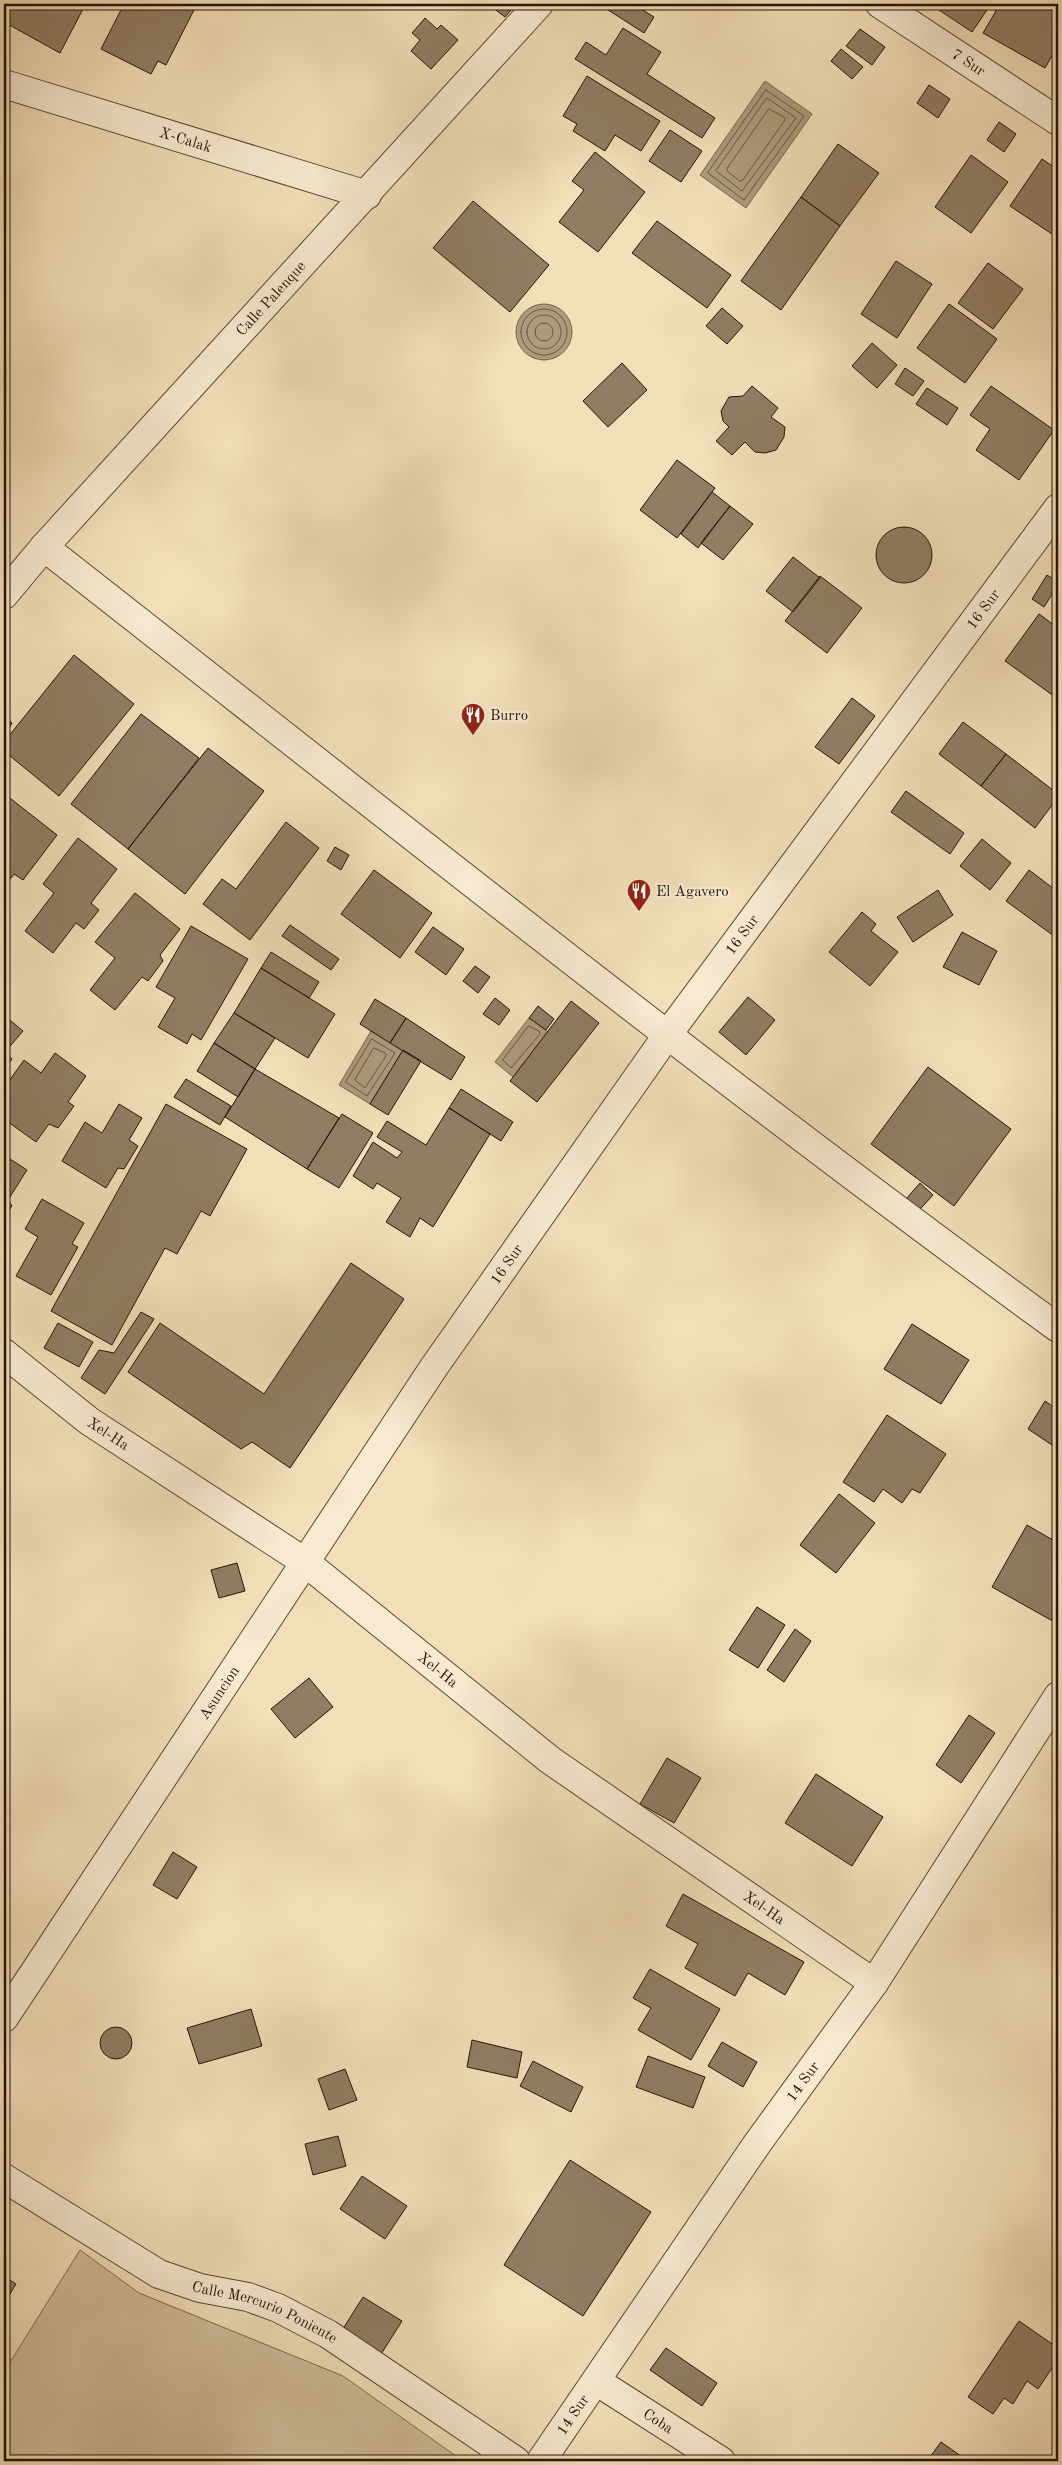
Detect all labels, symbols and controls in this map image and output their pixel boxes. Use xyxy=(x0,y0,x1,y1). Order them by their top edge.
street label: 7 Sur xyxy=(948,47,987,80)
street label: X-Calak xyxy=(157,126,213,156)
street label: Calle Palenque xyxy=(234,259,309,340)
street label: 16 Sur xyxy=(965,588,1004,633)
restaurant icon: Burro xyxy=(460,702,486,736)
place label: Burro xyxy=(490,709,528,724)
restaurant icon: El Agavero xyxy=(626,878,652,912)
place label: El Agavero xyxy=(656,885,729,900)
street label: 16 Sur xyxy=(723,913,762,958)
street label: 16 Sur xyxy=(488,1242,527,1288)
street label: Xel-Ha xyxy=(84,1416,132,1454)
street label: Xel-Ha xyxy=(414,1650,461,1692)
street label: Asuncion xyxy=(197,1664,243,1723)
street label: Xel-Ha xyxy=(740,1889,787,1928)
street label: 14 Sur xyxy=(784,2060,823,2105)
street label: Calle Mercurio Poniente xyxy=(189,2280,339,2347)
street label: 14 Sur xyxy=(555,2393,593,2438)
street label: Coba xyxy=(640,2407,676,2438)

